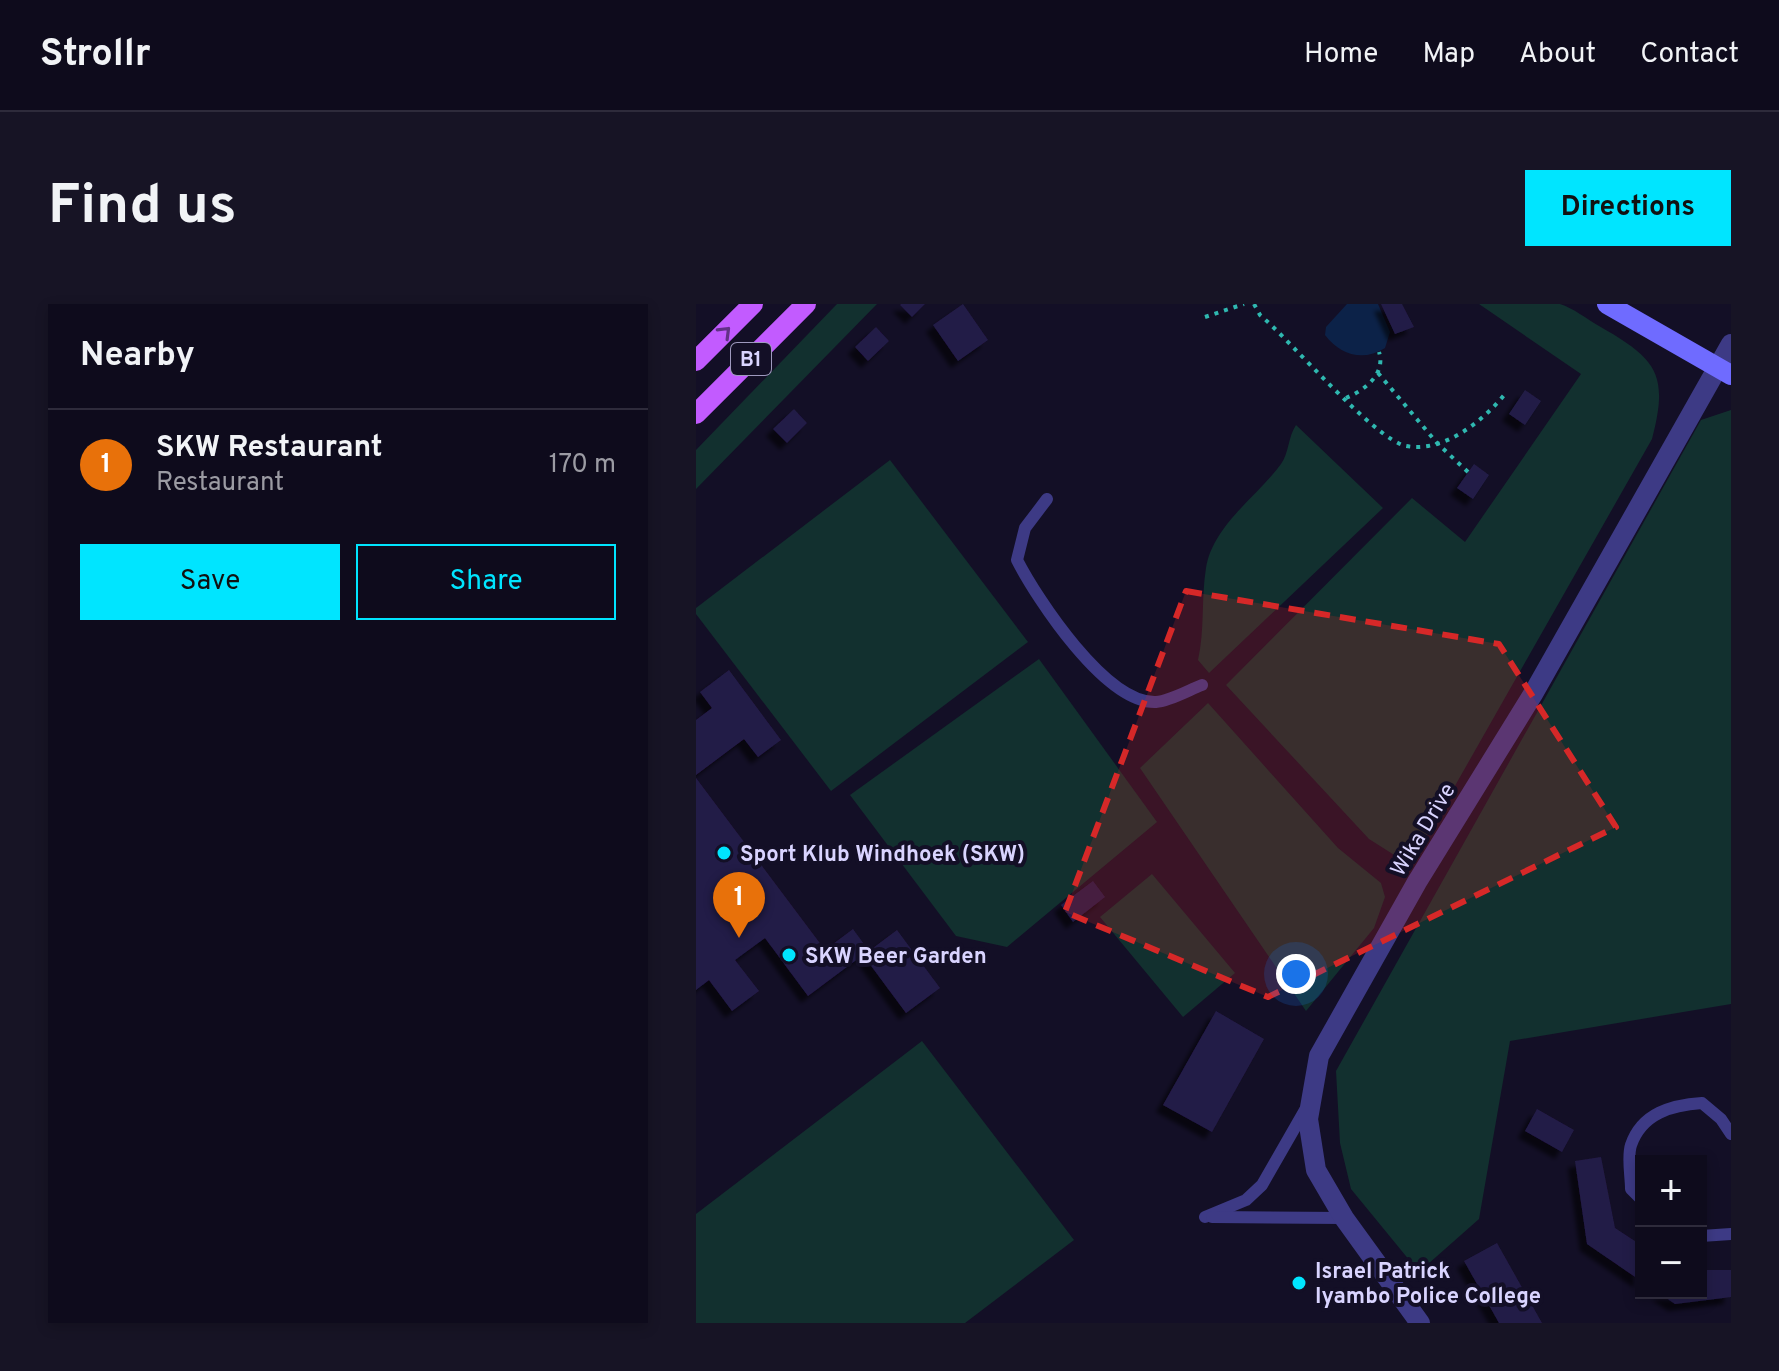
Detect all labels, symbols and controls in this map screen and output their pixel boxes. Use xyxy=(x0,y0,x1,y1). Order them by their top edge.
text: Strollr xyxy=(40,31,151,80)
text: Home xyxy=(1304,37,1378,73)
text: Map xyxy=(1422,37,1475,73)
text: About xyxy=(1519,37,1596,73)
text: Contact xyxy=(1640,37,1739,73)
button: Directions xyxy=(1525,170,1731,246)
text: Find us xyxy=(48,173,237,243)
one-way arrow xyxy=(716,327,730,341)
text: Nearby xyxy=(80,335,195,378)
road number: B1 xyxy=(731,343,771,375)
text: SKW Restaurant xyxy=(156,430,383,467)
text: 1 xyxy=(101,449,111,482)
text: 170 m xyxy=(549,449,616,482)
text: Restaurant xyxy=(156,467,284,500)
button: Save xyxy=(80,544,340,620)
button: Share xyxy=(356,544,616,620)
street label: Wika Drive xyxy=(1386,779,1463,882)
place label: Sport Klub Windhoek (SKW) xyxy=(740,842,1025,869)
marker: Sport Klub Windhoek (SKW) xyxy=(715,844,733,862)
pin: 1 xyxy=(713,872,765,938)
place label: SKW Beer Garden xyxy=(805,944,987,971)
marker: SKW Beer Garden xyxy=(780,946,798,964)
your location xyxy=(1276,954,1316,994)
map controls xyxy=(1635,1155,1707,1299)
button: + xyxy=(1635,1155,1707,1227)
button: − xyxy=(1635,1227,1707,1299)
place label: Israel Patrick Iyambo Police College xyxy=(1315,1259,1541,1311)
marker: Israel Patrick Iyambo Police College xyxy=(1290,1274,1308,1292)

